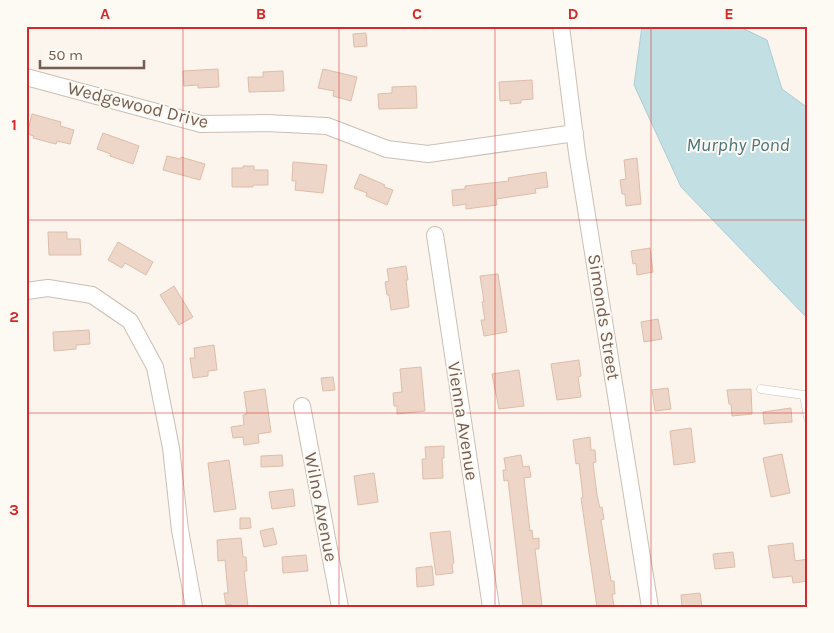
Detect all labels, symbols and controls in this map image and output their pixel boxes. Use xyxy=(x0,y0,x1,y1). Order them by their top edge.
text: A xyxy=(100,4,110,23)
text: B xyxy=(256,4,266,23)
text: C xyxy=(412,4,422,23)
text: D xyxy=(568,4,579,23)
text: E xyxy=(724,4,734,23)
scale bar xyxy=(40,38,144,70)
text: 50 m xyxy=(48,46,83,64)
street label: Wedgewood Drive xyxy=(65,77,211,133)
text: 1 xyxy=(11,115,17,134)
water label: Murphy Pond xyxy=(686,134,790,156)
street label: Simonds Street xyxy=(583,252,625,382)
text: 2 xyxy=(9,307,19,326)
street label: Vienna Avenue xyxy=(443,360,483,482)
street label: Wilno Avenue xyxy=(300,451,342,563)
text: 3 xyxy=(9,500,19,519)

